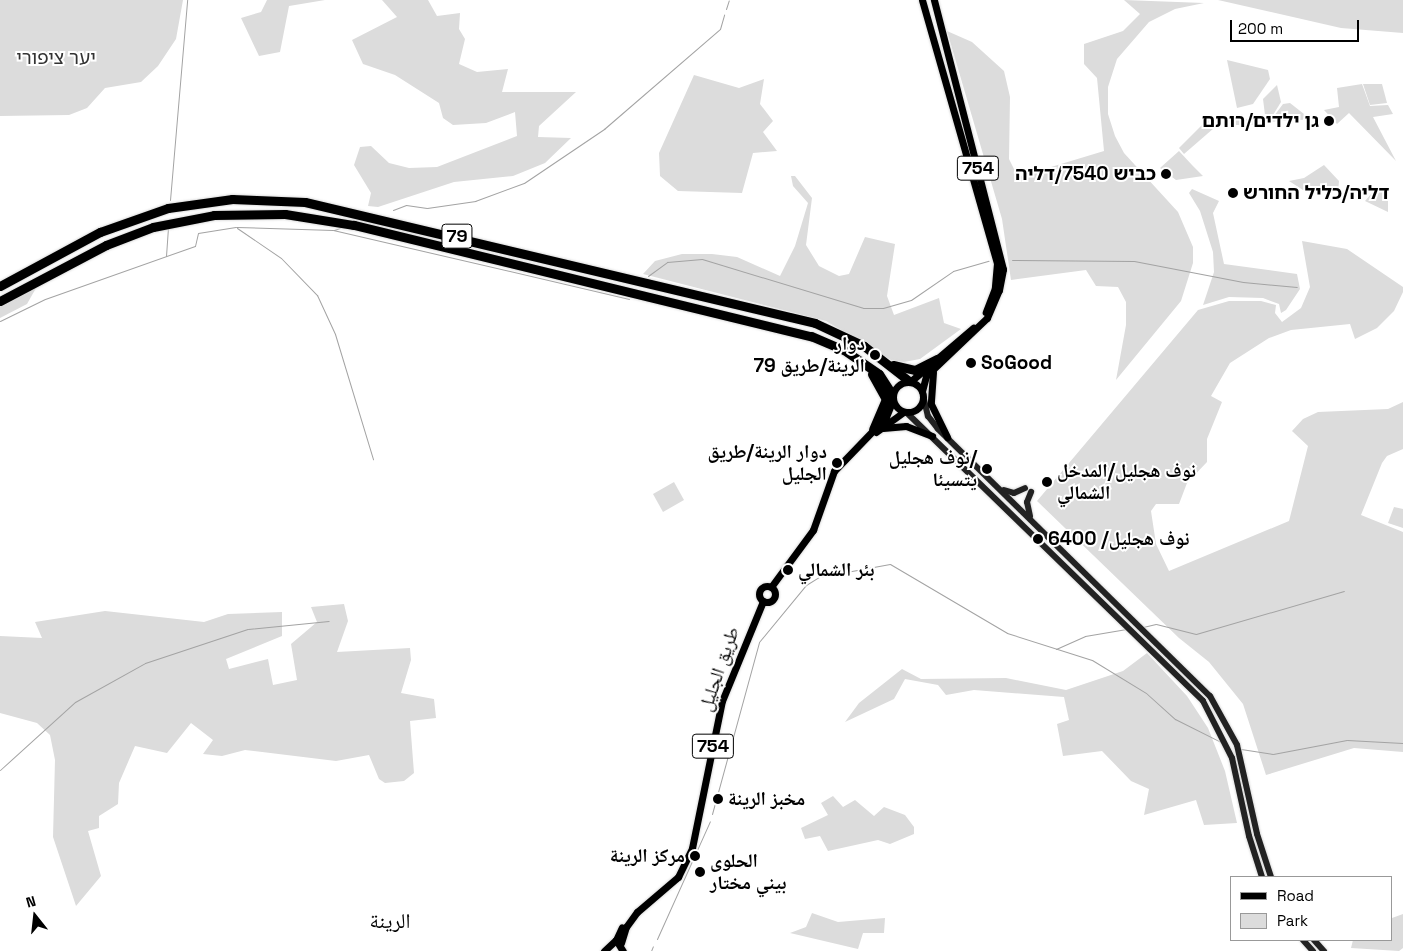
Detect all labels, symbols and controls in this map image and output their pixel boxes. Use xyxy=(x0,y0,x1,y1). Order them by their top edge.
scale bar xyxy=(1233,10,1362,42)
text: 200 m xyxy=(1238,19,1283,38)
park label: יער ציפורי xyxy=(16,47,96,69)
place label: גן ילדים/רותם xyxy=(1202,110,1319,132)
marker: גן ילדים/רותם xyxy=(1323,115,1335,127)
road number: 754 xyxy=(957,152,999,184)
place label: כביש 7540/דליה xyxy=(1015,163,1156,185)
marker: כביש 7540/דליה xyxy=(1160,168,1172,180)
place label: דליה/כליל החורש xyxy=(1243,182,1389,204)
marker: דליה/כליל החורש xyxy=(1227,187,1239,199)
road number: 79 xyxy=(441,220,473,252)
place label: دوار الرينة/طريق 79 xyxy=(753,333,865,377)
marker: دوار الرينة/طريق 79 xyxy=(869,349,881,361)
place label: SoGood xyxy=(981,352,1052,374)
marker: SoGood xyxy=(965,357,977,369)
place label: دوار الرينة/طريق الجليل xyxy=(707,441,827,485)
place label: نوف هجليل/ يتسيئا xyxy=(889,447,977,491)
marker: دوار الرينة/طريق الجليل xyxy=(831,457,843,469)
place label: نوف هجليل/المدخل الشمالي xyxy=(1057,460,1196,504)
marker: نوف هجليل/ يتسيئا xyxy=(981,463,993,475)
marker: نوف هجليل/المدخل الشمالي xyxy=(1041,476,1053,488)
place label: نوف هجليل/ 6400 xyxy=(1048,528,1190,550)
marker: نوف هجليل/ 6400 xyxy=(1032,533,1044,545)
place label: بئر الشمالي xyxy=(798,559,874,581)
marker: بئر الشمالي xyxy=(782,564,794,576)
street label: طريق الجليل xyxy=(694,624,744,714)
road number: 754 xyxy=(692,730,734,761)
place label: مخبز الرينة xyxy=(728,788,805,810)
marker: مخبز الرينة xyxy=(712,793,724,805)
place label: مركز الرينة xyxy=(610,845,685,867)
marker: مركز الرينة xyxy=(689,850,701,862)
place label: الحلوى بيني مختار xyxy=(710,850,786,894)
marker: الحلوى بيني مختار xyxy=(694,866,706,878)
legend xyxy=(1230,876,1393,941)
text: Road xyxy=(1277,886,1314,905)
north arrow xyxy=(10,891,60,941)
text: N xyxy=(24,892,38,912)
district label: الرينة xyxy=(370,908,410,934)
text: Park xyxy=(1277,911,1308,930)

